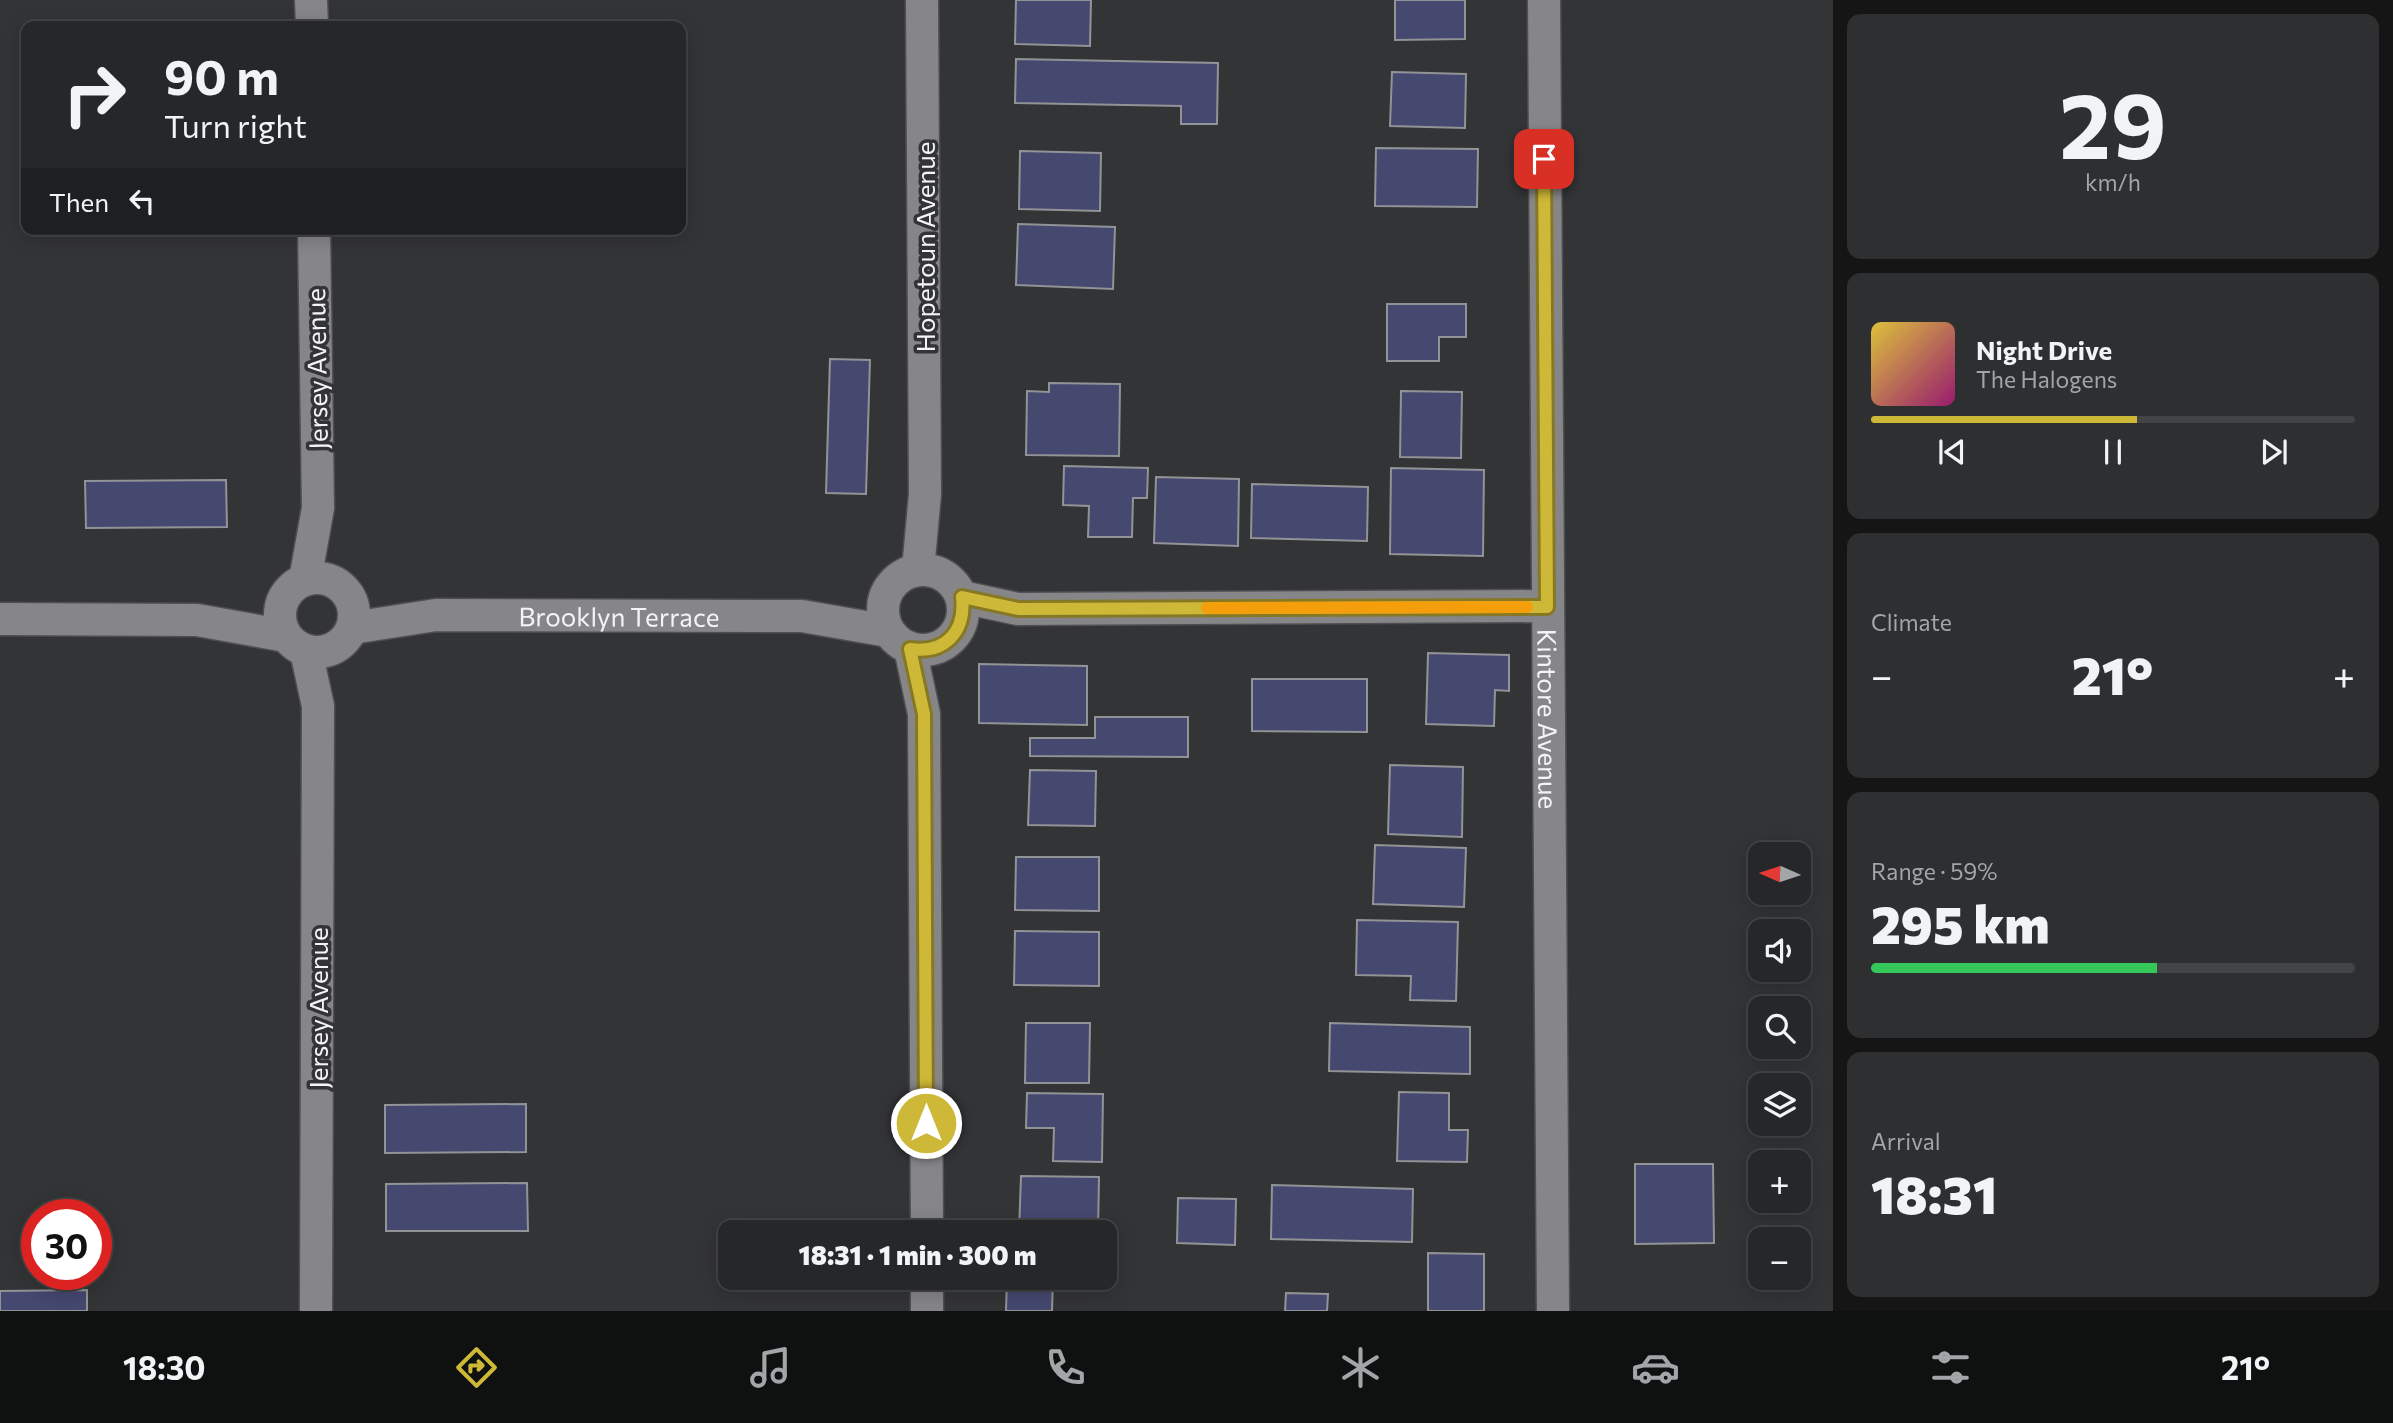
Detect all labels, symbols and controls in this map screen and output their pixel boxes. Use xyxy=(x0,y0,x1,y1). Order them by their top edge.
text: 90 m xyxy=(164,45,279,105)
icon: right xyxy=(49,49,140,140)
text: 29 xyxy=(2059,66,2167,178)
text: Turn right xyxy=(164,105,307,145)
pin xyxy=(1514,129,1574,189)
icon: arrive xyxy=(1525,140,1563,178)
street label: Hopetoun Avenue xyxy=(909,141,940,353)
text: km/h xyxy=(2085,168,2141,196)
icon: left xyxy=(123,182,161,220)
text: Then xyxy=(49,186,109,217)
street label: Jersey Avenue xyxy=(299,288,333,450)
text: Night Drive xyxy=(1976,334,2112,365)
text: The Halogens xyxy=(1976,365,2117,393)
icon: previous xyxy=(1933,433,1971,471)
icon: pause xyxy=(2094,433,2132,471)
icon: next xyxy=(2255,433,2293,471)
street label: Brooklyn Terrace xyxy=(518,600,720,631)
text: Climate xyxy=(1871,608,1952,636)
street label: Kintore Avenue xyxy=(1533,629,1565,809)
text: 21° xyxy=(2072,642,2153,706)
text: − xyxy=(1871,651,1893,698)
text: + xyxy=(2333,651,2355,698)
north arrow xyxy=(1748,842,1811,905)
map controls xyxy=(1748,842,1811,1290)
text: Range · 59% xyxy=(1871,857,1998,885)
text: 295 km xyxy=(1871,891,2050,955)
button: sound xyxy=(1748,919,1811,982)
street label: Jersey Avenue xyxy=(302,927,333,1089)
button: search xyxy=(1748,996,1811,1059)
button: layers xyxy=(1748,1073,1811,1136)
position arrow xyxy=(889,1086,963,1160)
text: Arrival xyxy=(1871,1127,1941,1155)
button: + xyxy=(1748,1150,1811,1213)
text: 18:31 xyxy=(1871,1161,1997,1225)
speed limit sign: 30 xyxy=(21,1199,112,1290)
button: − xyxy=(1748,1227,1811,1290)
text: 18:31 · 1 min · 300 m xyxy=(799,1239,1036,1270)
icon: directions xyxy=(452,1343,501,1392)
icon: music xyxy=(746,1343,795,1392)
icon: phone xyxy=(1041,1343,1090,1392)
icon: climate xyxy=(1336,1343,1385,1392)
icon: car xyxy=(1631,1343,1680,1392)
icon: filters xyxy=(1926,1343,1975,1392)
text: 18:30 xyxy=(123,1347,206,1387)
text: 21° xyxy=(2221,1347,2270,1387)

